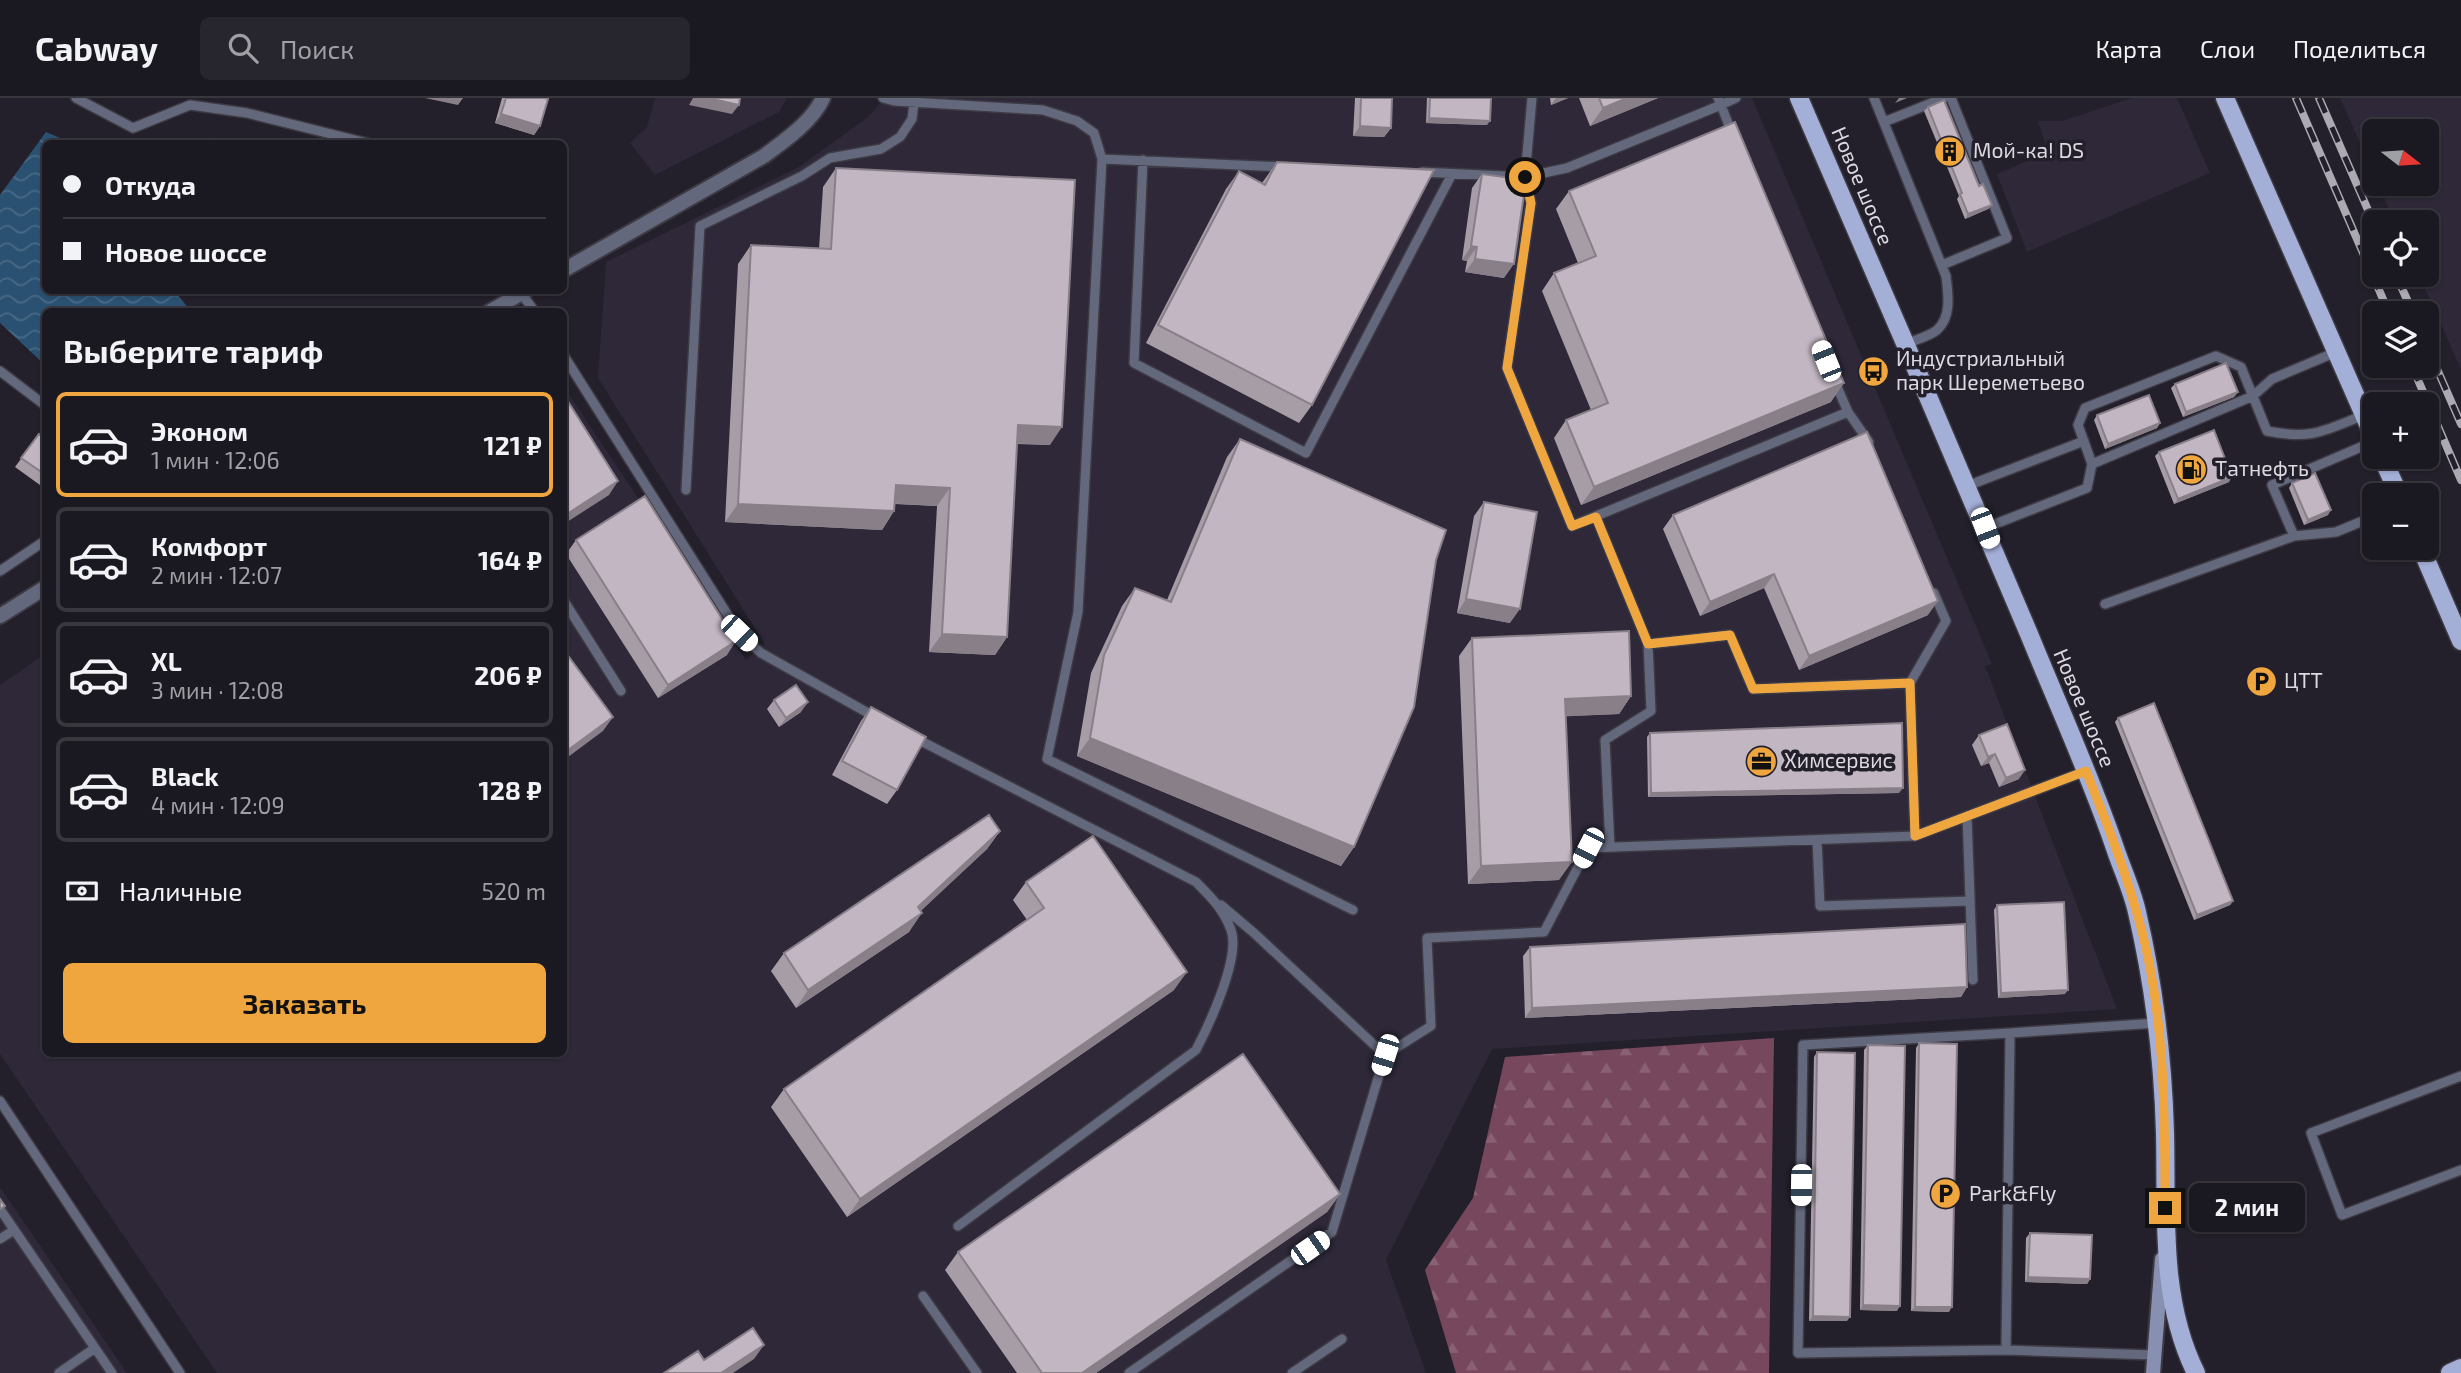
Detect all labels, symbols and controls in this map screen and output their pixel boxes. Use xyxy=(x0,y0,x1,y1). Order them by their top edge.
search box xyxy=(200,17,690,80)
text: Cabway xyxy=(35,28,158,68)
icon: search xyxy=(224,29,262,67)
text: Поиск xyxy=(280,33,354,64)
text: Карта xyxy=(2095,34,2162,63)
text: Слои xyxy=(2200,34,2255,63)
text: Поделиться xyxy=(2293,34,2426,63)
north arrow xyxy=(2362,119,2440,196)
map controls xyxy=(2362,119,2439,560)
street label: Новое шоссе xyxy=(1827,122,1900,248)
building icon: Мой-ка! DS xyxy=(1933,134,1967,168)
place label: Мой-ка! DS xyxy=(1973,137,2084,162)
route start xyxy=(1509,161,1541,193)
text: Откуда xyxy=(105,169,196,200)
button: locate xyxy=(2362,210,2439,287)
text: Новое шоссе xyxy=(105,236,267,267)
button: layers xyxy=(2362,301,2439,378)
text: Выберите тариф xyxy=(63,331,323,369)
car xyxy=(1809,338,1844,384)
place label: Индустриальный парк Шереметьево xyxy=(1896,345,2085,394)
bus stop icon: Индустриальный парк Шереметьево xyxy=(1856,354,1890,388)
button: + xyxy=(2362,392,2439,469)
icon: car xyxy=(67,413,130,476)
text: Эконом xyxy=(151,415,248,446)
text: 121 ₽ xyxy=(483,429,542,460)
text: 1 мин · 12:06 xyxy=(151,446,280,474)
fuel station icon: Татнефть xyxy=(2175,452,2209,486)
place label: Татнефть xyxy=(2215,455,2309,480)
button: − xyxy=(2362,483,2439,560)
car xyxy=(1968,505,2003,551)
icon: car xyxy=(67,528,130,591)
text: Комфорт xyxy=(151,530,267,561)
text: 164 ₽ xyxy=(478,544,542,575)
text: 2 мин · 12:07 xyxy=(151,561,282,589)
car xyxy=(717,611,762,655)
icon: car xyxy=(67,643,130,706)
street label: Новое шоссе xyxy=(2049,644,2122,770)
text: XL xyxy=(151,645,182,676)
text: 206 ₽ xyxy=(474,659,542,690)
parking icon: ЦТТ xyxy=(2244,664,2278,698)
place label: ЦТТ xyxy=(2284,667,2323,692)
text: 3 мин · 12:08 xyxy=(151,676,284,704)
office icon: Химсервис xyxy=(1744,744,1778,778)
place label: Химсервис xyxy=(1784,747,1893,772)
icon: car xyxy=(67,758,130,821)
text: Black xyxy=(151,760,219,791)
text: 128 ₽ xyxy=(478,774,542,805)
text: 4 мин · 12:09 xyxy=(151,791,285,819)
car xyxy=(1570,825,1607,871)
icon: cash xyxy=(63,872,101,910)
text: Наличные xyxy=(119,875,242,906)
text: 520 m xyxy=(482,877,546,905)
button: Заказать xyxy=(63,963,546,1043)
car xyxy=(1369,1032,1402,1078)
car xyxy=(1791,1164,1812,1206)
parking icon: Park&Fly xyxy=(1929,1177,1963,1211)
place label: Park&Fly xyxy=(1969,1180,2056,1205)
callout: 2 мин xyxy=(2190,1184,2305,1232)
route end xyxy=(2149,1192,2181,1224)
text: 2 мин xyxy=(2215,1193,2279,1221)
car xyxy=(1287,1227,1334,1269)

